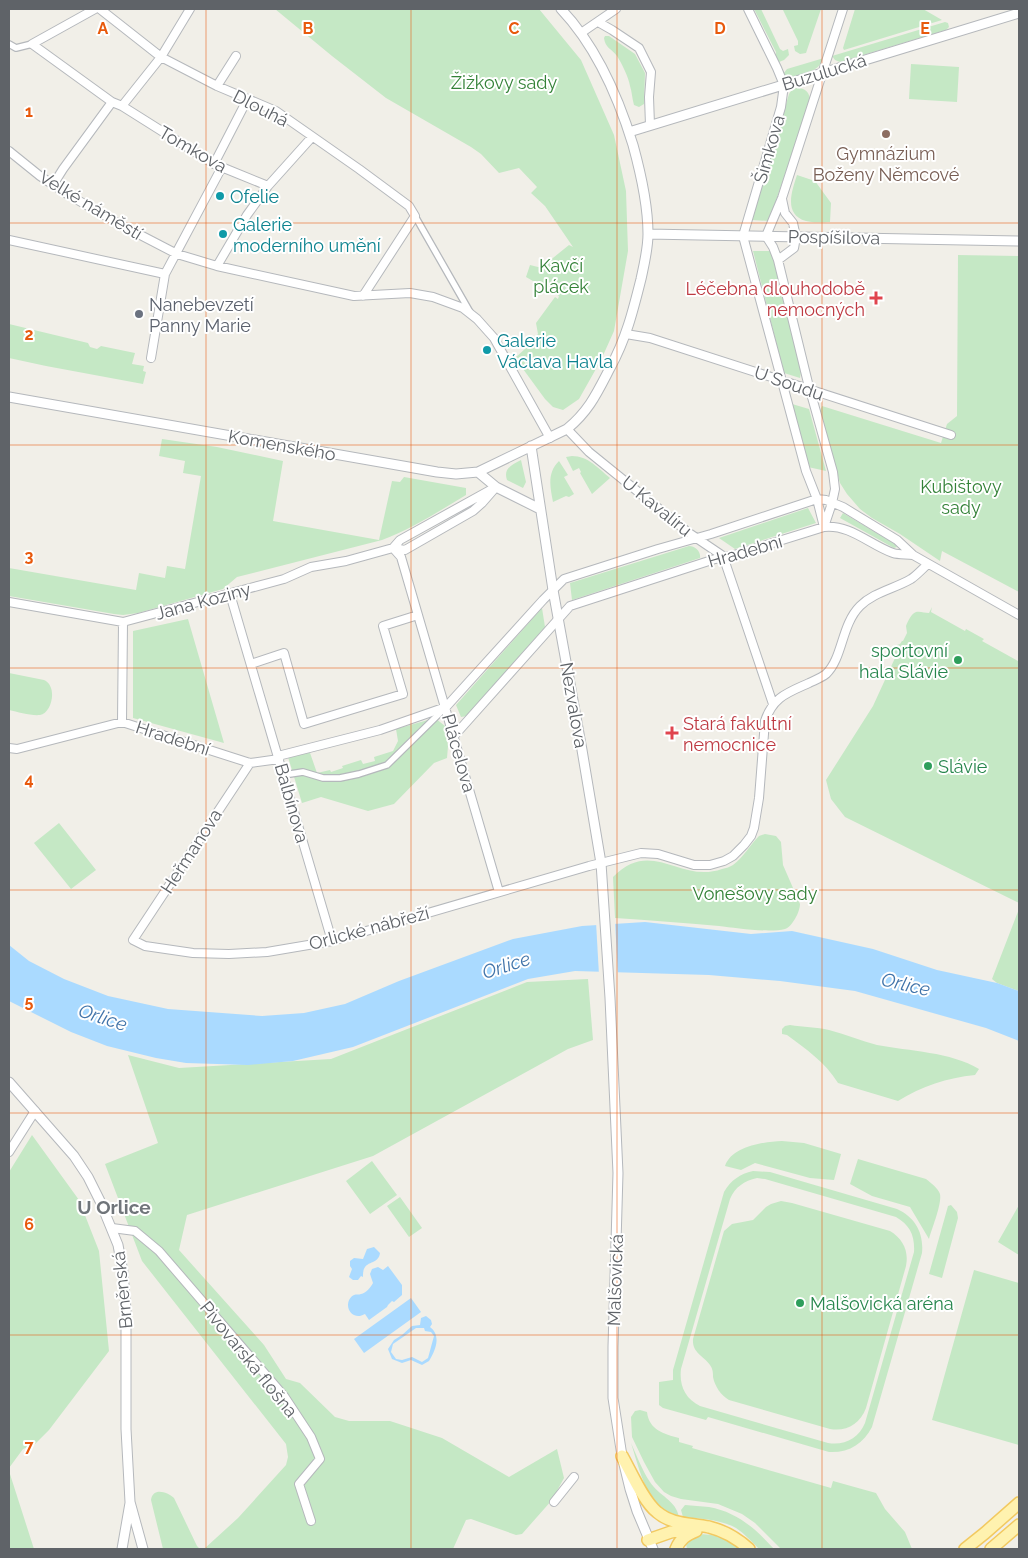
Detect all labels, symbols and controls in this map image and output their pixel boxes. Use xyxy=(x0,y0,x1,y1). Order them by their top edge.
text: A xyxy=(98,19,109,38)
text: B xyxy=(303,19,314,38)
text: C xyxy=(509,19,520,38)
text: D xyxy=(714,19,726,38)
text: E xyxy=(920,19,930,38)
street label: Buzulucká xyxy=(779,49,869,95)
park label: Žižkovy sady xyxy=(451,71,557,93)
street label: Dlouhá xyxy=(230,85,292,131)
text: 1 xyxy=(25,102,33,121)
street label: Šimkova xyxy=(748,112,789,186)
street label: Tomkova xyxy=(155,121,231,177)
marker: Gymnázium Boženy Němcové xyxy=(880,128,892,140)
place label: Gymnázium Boženy Němcové xyxy=(813,143,960,185)
street label: Velké náměstí xyxy=(36,166,147,244)
place label: Ofelie xyxy=(230,186,280,207)
marker: Ofelie xyxy=(214,190,226,202)
place label: Galerie moderního umění xyxy=(233,214,381,256)
street label: Pospíšilova xyxy=(788,226,880,248)
marker: Galerie moderního umění xyxy=(217,228,229,240)
park label: Kavčí plácek xyxy=(533,255,589,297)
place label: Léčebna dlouhodobě nemocných xyxy=(686,278,865,320)
marker: Léčebna dlouhodobě nemocných xyxy=(869,291,883,305)
place label: Nanebevzetí Panny Marie xyxy=(149,294,254,336)
marker: Nanebevzetí Panny Marie xyxy=(133,308,145,320)
text: 2 xyxy=(24,325,34,344)
place label: Galerie Václava Havla xyxy=(497,330,613,372)
marker: Galerie Václava Havla xyxy=(481,344,493,356)
street label: U Soudu xyxy=(751,361,827,405)
street label: Komenského xyxy=(227,425,338,465)
street label: U Kavalíru xyxy=(618,471,696,541)
park label: Kubištovy sady xyxy=(920,476,1002,518)
street label: Hradební xyxy=(705,530,785,572)
text: 3 xyxy=(25,547,34,566)
street label: Jana Koziny xyxy=(153,578,253,624)
place label: sportovní hala Slávie xyxy=(859,640,948,682)
marker: sportovní hala Slávie xyxy=(952,654,964,666)
street label: Nezvalova xyxy=(556,660,592,750)
street label: Plácelova xyxy=(438,711,480,795)
place label: Stará fakultní nemocnice xyxy=(683,713,792,755)
street label: Hradební xyxy=(133,716,213,760)
marker: Stará fakultní nemocnice xyxy=(665,726,679,740)
place label: Slávie xyxy=(938,756,988,777)
marker: Slávie xyxy=(922,760,934,772)
street label: Balbínova xyxy=(271,761,313,845)
text: 4 xyxy=(24,770,34,789)
street label: Heřmanova xyxy=(156,805,226,897)
park label: Vonešovy sady xyxy=(693,883,818,904)
street label: Orlické nábřeží xyxy=(307,902,431,954)
water label: Orlice xyxy=(479,947,533,983)
water label: Orlice xyxy=(879,968,933,1000)
text: 5 xyxy=(25,992,34,1011)
water label: Orlice xyxy=(76,999,130,1035)
district label: U Orlice xyxy=(77,1196,151,1218)
text: 6 xyxy=(24,1215,34,1234)
street label: Malšovická xyxy=(603,1234,627,1326)
street label: Brněnská xyxy=(107,1250,137,1330)
place label: Malšovická aréna xyxy=(810,1293,954,1314)
street label: Pivovarská flošna xyxy=(196,1297,302,1421)
marker: Malšovická aréna xyxy=(794,1297,806,1309)
text: 7 xyxy=(25,1437,34,1456)

